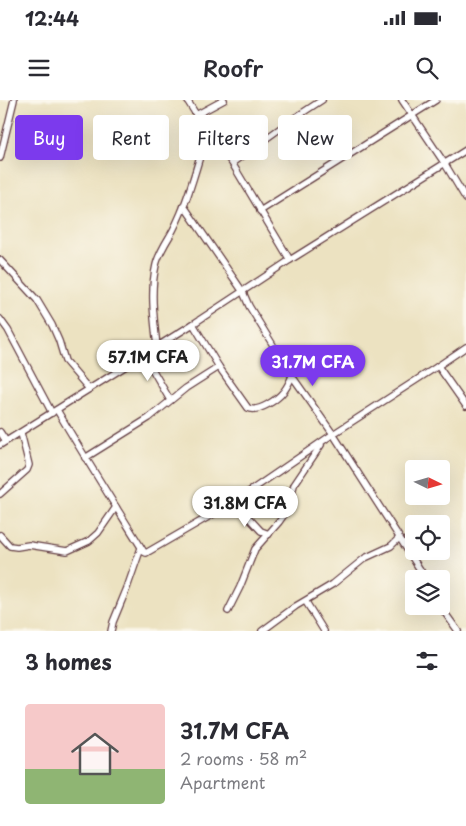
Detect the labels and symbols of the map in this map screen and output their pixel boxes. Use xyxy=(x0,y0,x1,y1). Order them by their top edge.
pin: 57.1M CFA xyxy=(91,340,205,382)
pin: 31.7M CFA xyxy=(256,344,370,387)
north arrow xyxy=(405,460,450,505)
pin: 31.8M CFA xyxy=(188,486,302,528)

